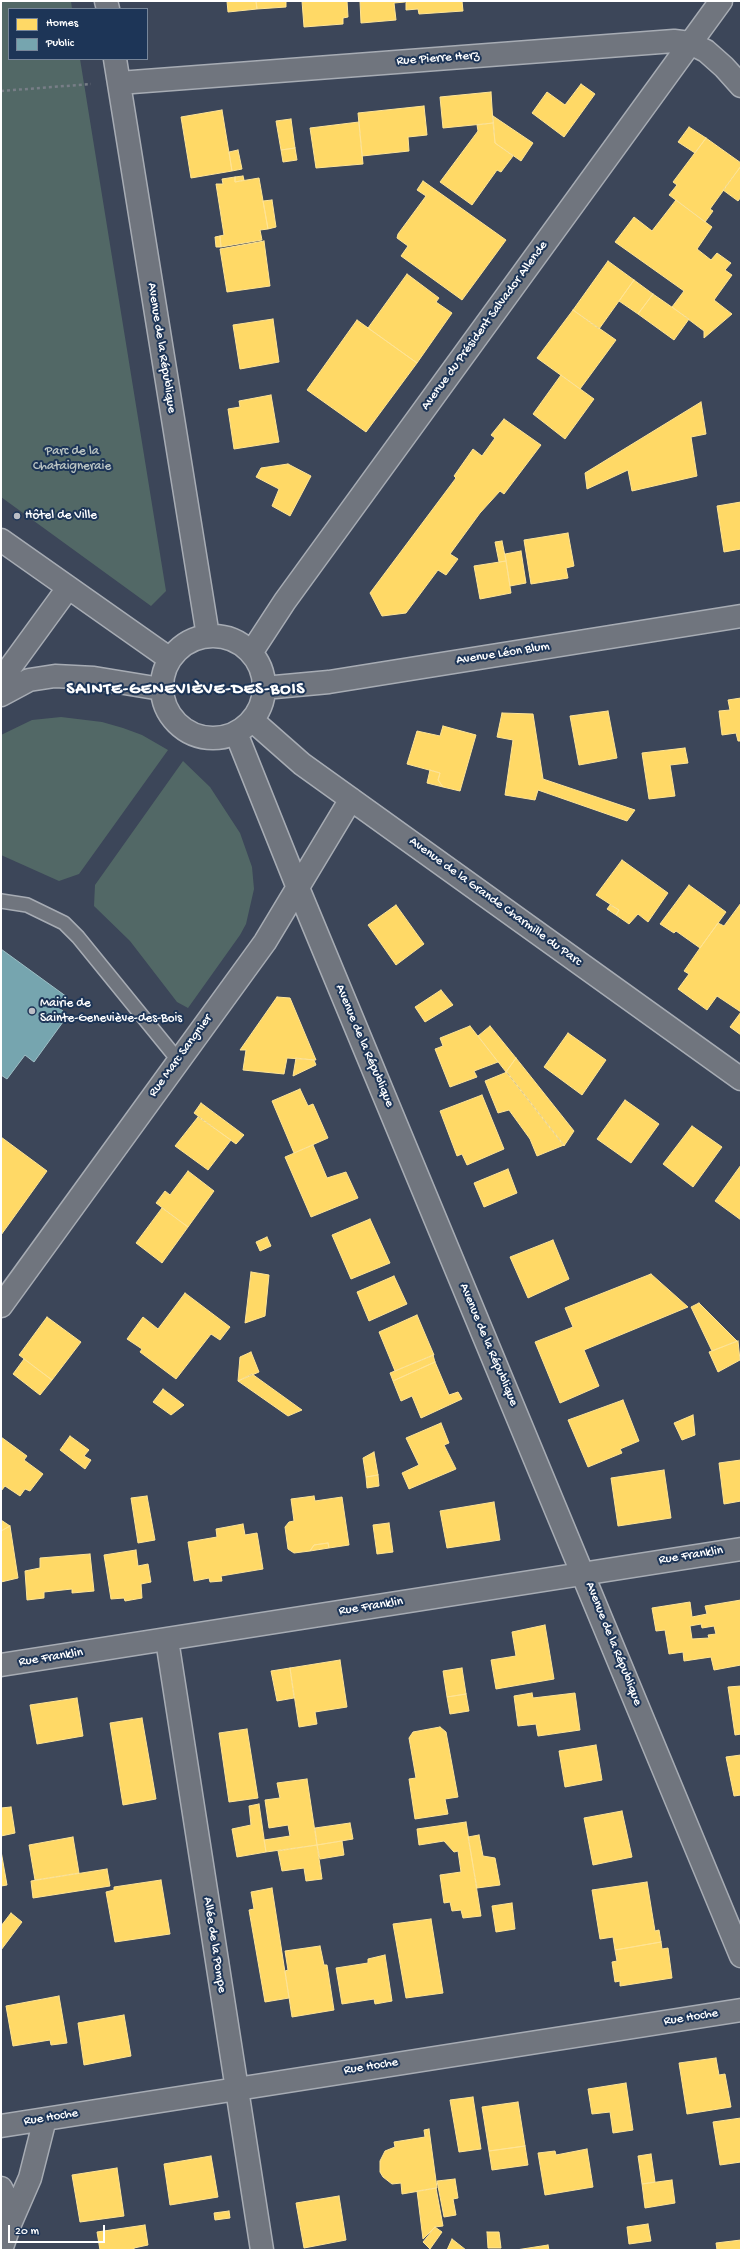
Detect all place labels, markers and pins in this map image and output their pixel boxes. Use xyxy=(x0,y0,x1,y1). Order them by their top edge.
place label: Hôtel de Ville xyxy=(25,508,97,524)
marker: Hôtel de Ville xyxy=(12,511,22,521)
place label: Mairie de Sainte-Geneviève-des-Bois xyxy=(40,996,182,1027)
marker: Mairie de Sainte-Geneviève-des-Bois xyxy=(27,1006,37,1016)

